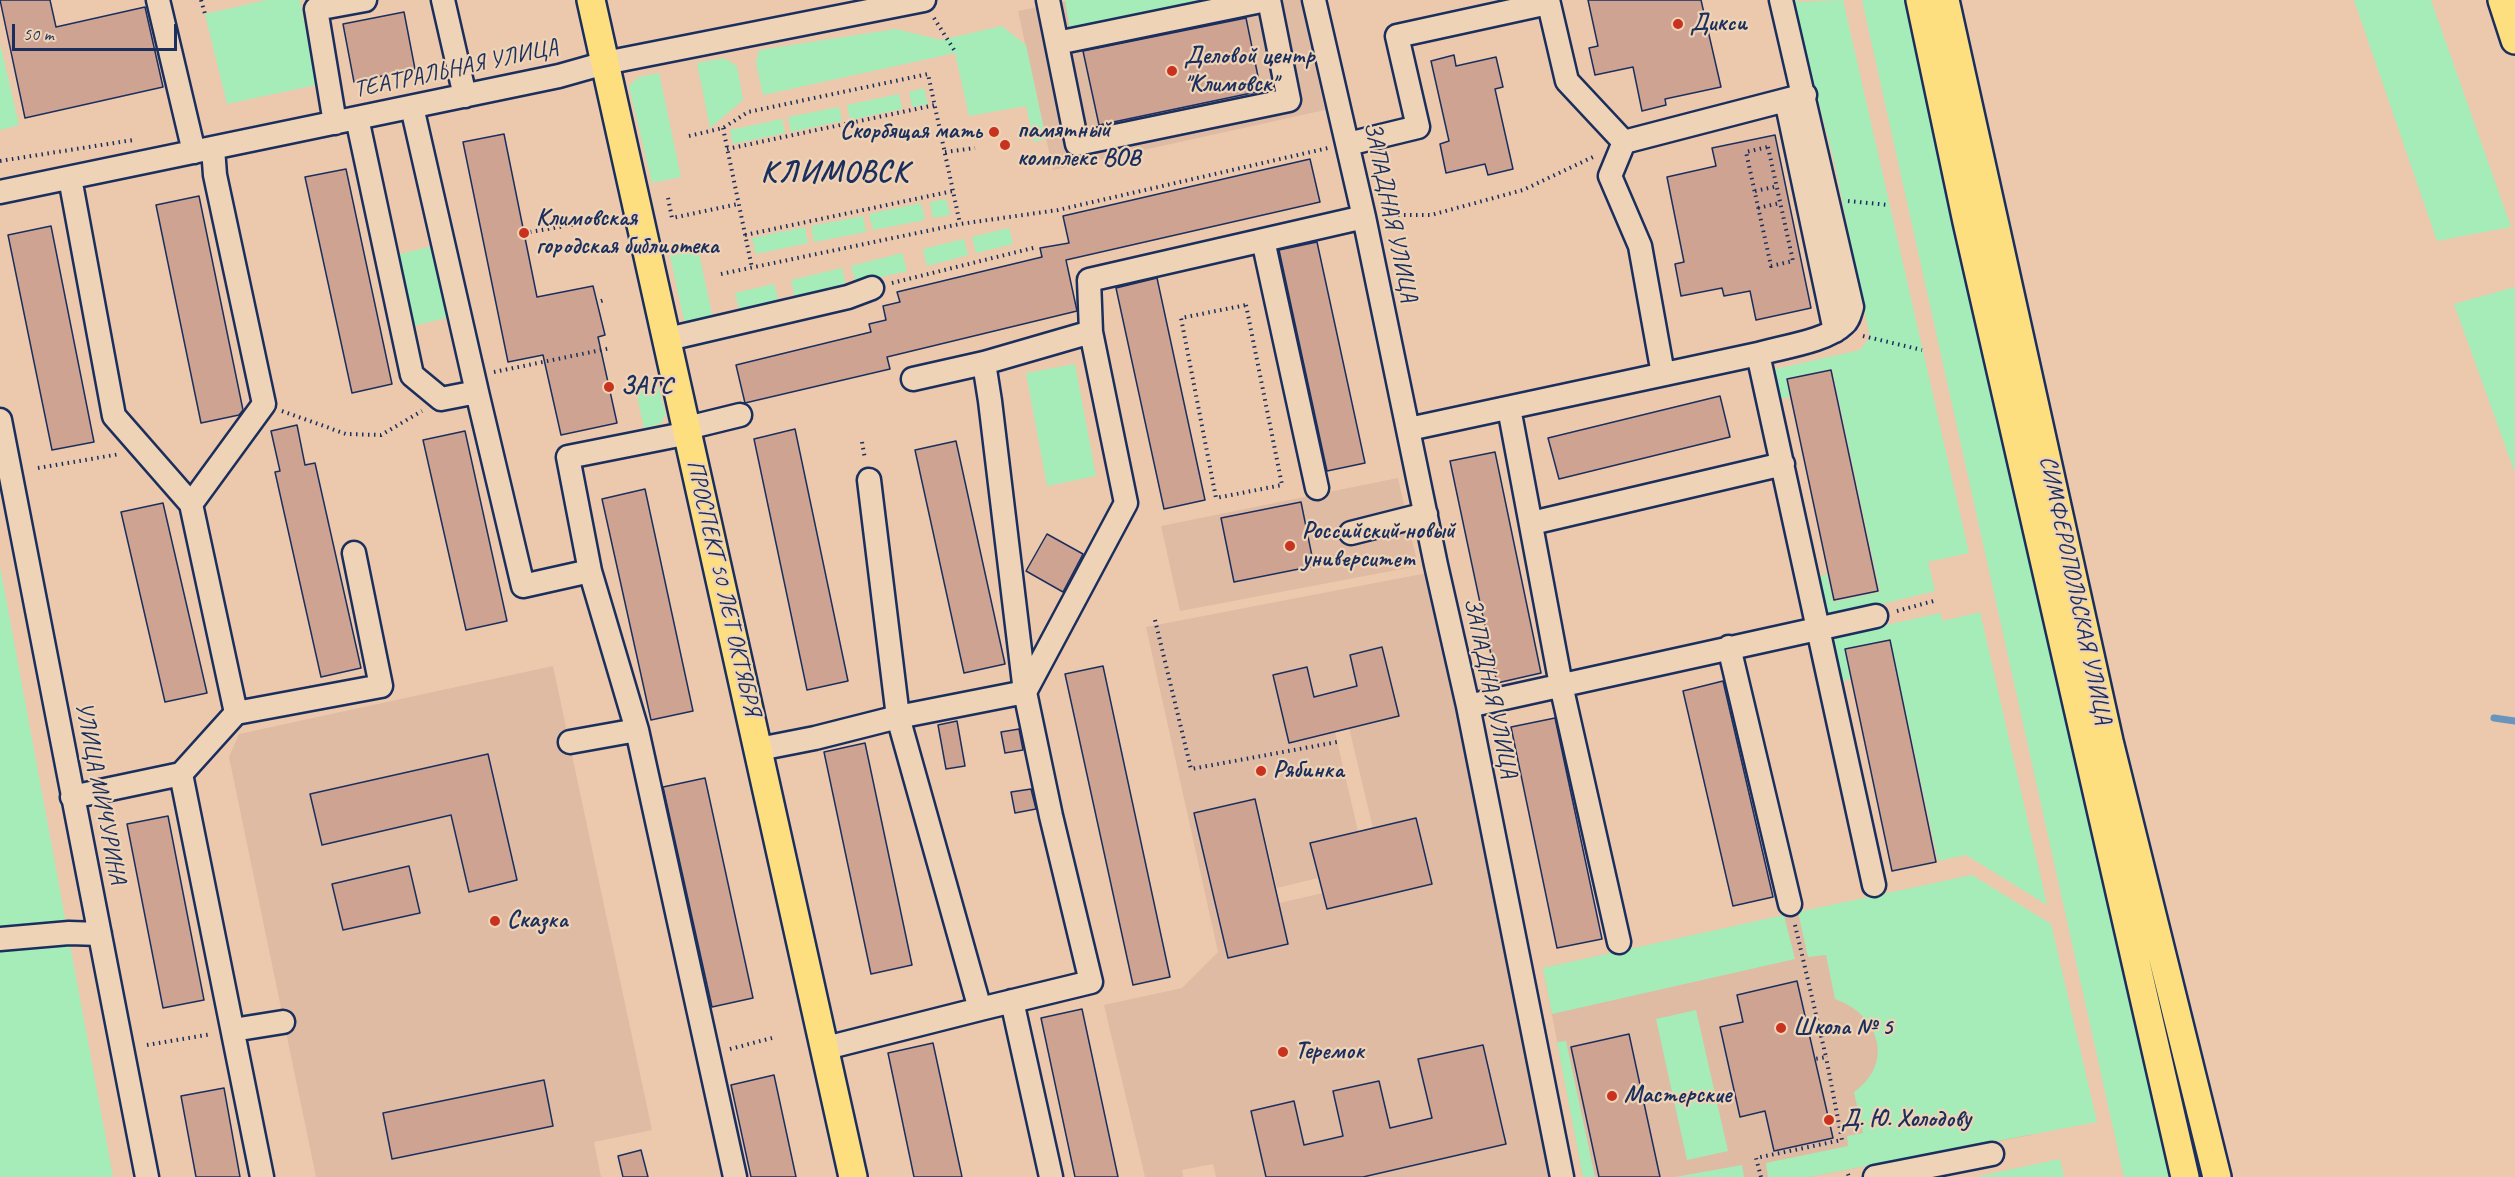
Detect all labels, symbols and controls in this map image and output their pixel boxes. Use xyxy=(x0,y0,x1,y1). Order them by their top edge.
place label: Дикси xyxy=(1690,10,1747,38)
scale bar xyxy=(15,12,180,50)
marker: Дикси xyxy=(1671,17,1685,31)
text: 50 m xyxy=(23,23,54,45)
street label: ТЕАТРАЛЬНАЯ УЛИЦА xyxy=(351,33,561,105)
place label: Деловой центр "Климовск" xyxy=(1184,43,1314,99)
marker: Деловой центр "Климовск" xyxy=(1165,64,1179,78)
place label: памятный комплекс ВОВ xyxy=(1017,117,1141,173)
place label: Скорбящая мать xyxy=(840,118,982,146)
street label: ЗАПАДНАЯ УЛИЦА xyxy=(1357,119,1423,305)
marker: Скорбящая мать xyxy=(987,125,1001,139)
marker: памятный комплекс ВОВ xyxy=(998,138,1012,152)
district label: КЛИМОВСК xyxy=(758,155,912,191)
place label: Климовская городская библиотека xyxy=(536,205,719,261)
marker: Климовская городская библиотека xyxy=(517,226,531,240)
place label: ЗАГС xyxy=(621,373,673,401)
marker: ЗАГС xyxy=(602,380,616,394)
street label: СИМФЕРОПОЛЬСКАЯ УЛИЦА xyxy=(2032,453,2118,727)
street label: ПРОСПЕКТ 50 ЛЕТ ОКТЯБРЯ xyxy=(680,457,766,719)
place label: Российский новый университет xyxy=(1302,518,1455,574)
marker: Российский новый университет xyxy=(1283,539,1297,553)
street label: ЗАПАДНАЯ УЛИЦА xyxy=(1457,595,1523,781)
street label: УЛИЦА МИЧУРИНА xyxy=(68,700,132,886)
place label: Рябинка xyxy=(1273,757,1344,785)
marker: Рябинка xyxy=(1254,764,1268,778)
place label: Сказка xyxy=(507,907,568,935)
marker: Сказка xyxy=(488,914,502,928)
place label: Школа № 5 xyxy=(1793,1014,1892,1042)
marker: Школа № 5 xyxy=(1774,1021,1788,1035)
place label: Теремок xyxy=(1295,1038,1364,1066)
marker: Теремок xyxy=(1276,1045,1290,1059)
place label: Мастерские xyxy=(1624,1082,1731,1110)
marker: Мастерские xyxy=(1605,1089,1619,1103)
place label: Д. Ю. Холодову xyxy=(1841,1106,1971,1134)
marker: Д. Ю. Холодову xyxy=(1822,1113,1836,1127)

